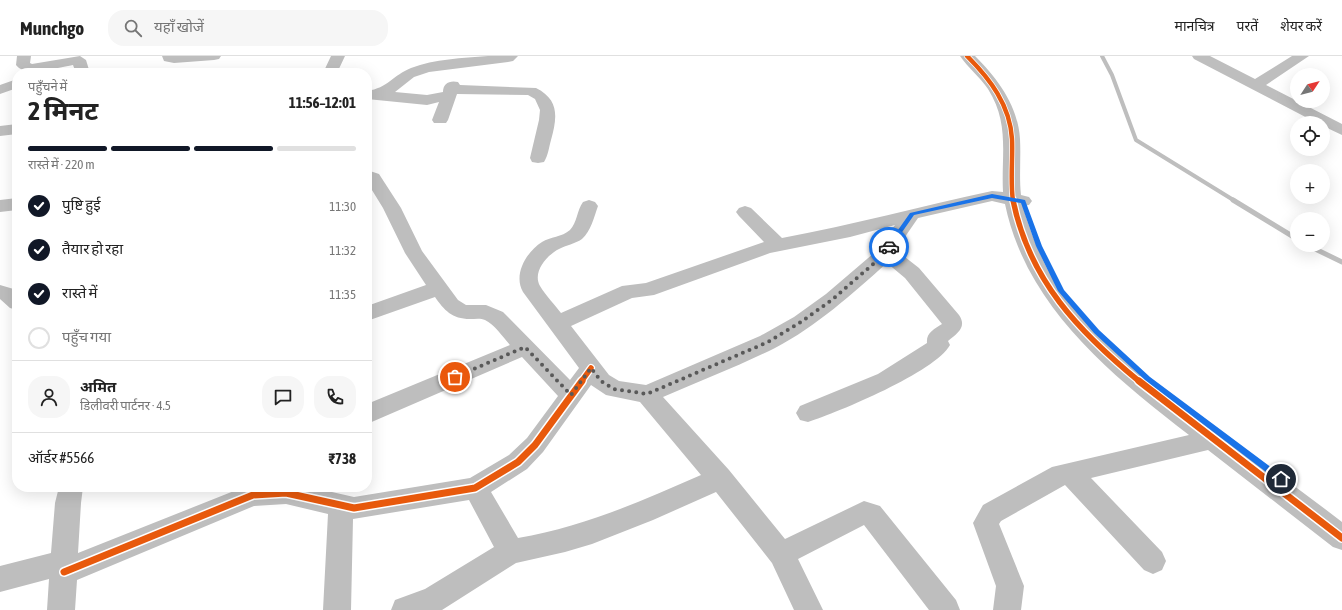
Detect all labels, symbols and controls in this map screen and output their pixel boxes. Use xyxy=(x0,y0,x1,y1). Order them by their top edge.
search box xyxy=(108,10,388,46)
text: Munchgo xyxy=(20,17,84,39)
icon: search xyxy=(122,17,144,39)
text: यहाँ खोजें xyxy=(154,18,204,35)
text: मानचित्र xyxy=(1175,18,1215,34)
text: परतें xyxy=(1237,18,1258,34)
text: शेयर करें xyxy=(1280,18,1322,34)
north arrow xyxy=(1290,68,1330,108)
map controls xyxy=(1290,68,1330,252)
text: पहुँचने में xyxy=(28,79,67,94)
text: 11:56–12:01 xyxy=(289,94,356,111)
text: 2 मिनट xyxy=(28,96,98,126)
button: locate xyxy=(1290,116,1330,156)
text: रास्ते में · 220 m xyxy=(28,157,95,172)
button: + xyxy=(1290,164,1330,204)
icon: check xyxy=(28,195,50,217)
text: पुष्टि हुई xyxy=(62,196,101,213)
text: 11:30 xyxy=(329,199,356,214)
button: − xyxy=(1290,212,1330,252)
courier xyxy=(869,227,909,267)
icon: car xyxy=(878,236,900,258)
icon: check xyxy=(28,239,50,261)
text: तैयार हो रहा xyxy=(62,240,123,257)
text: 11:32 xyxy=(329,243,356,258)
icon: check xyxy=(28,283,50,305)
text: रास्ते में xyxy=(62,284,97,301)
text: 11:35 xyxy=(329,287,356,302)
text: पहुँच गया xyxy=(62,328,111,345)
pin xyxy=(438,360,472,394)
icon: bag xyxy=(444,366,466,388)
button: person xyxy=(28,376,70,418)
button: chat xyxy=(262,376,304,418)
button: phone xyxy=(314,376,356,418)
text: अमित xyxy=(80,378,116,395)
text: डिलीवरी पार्टनर · 4.5 xyxy=(80,398,171,413)
text: ऑर्डर #5566 xyxy=(28,449,94,466)
text: ₹738 xyxy=(328,450,356,467)
pin xyxy=(1264,462,1298,496)
icon: home xyxy=(1270,468,1292,490)

